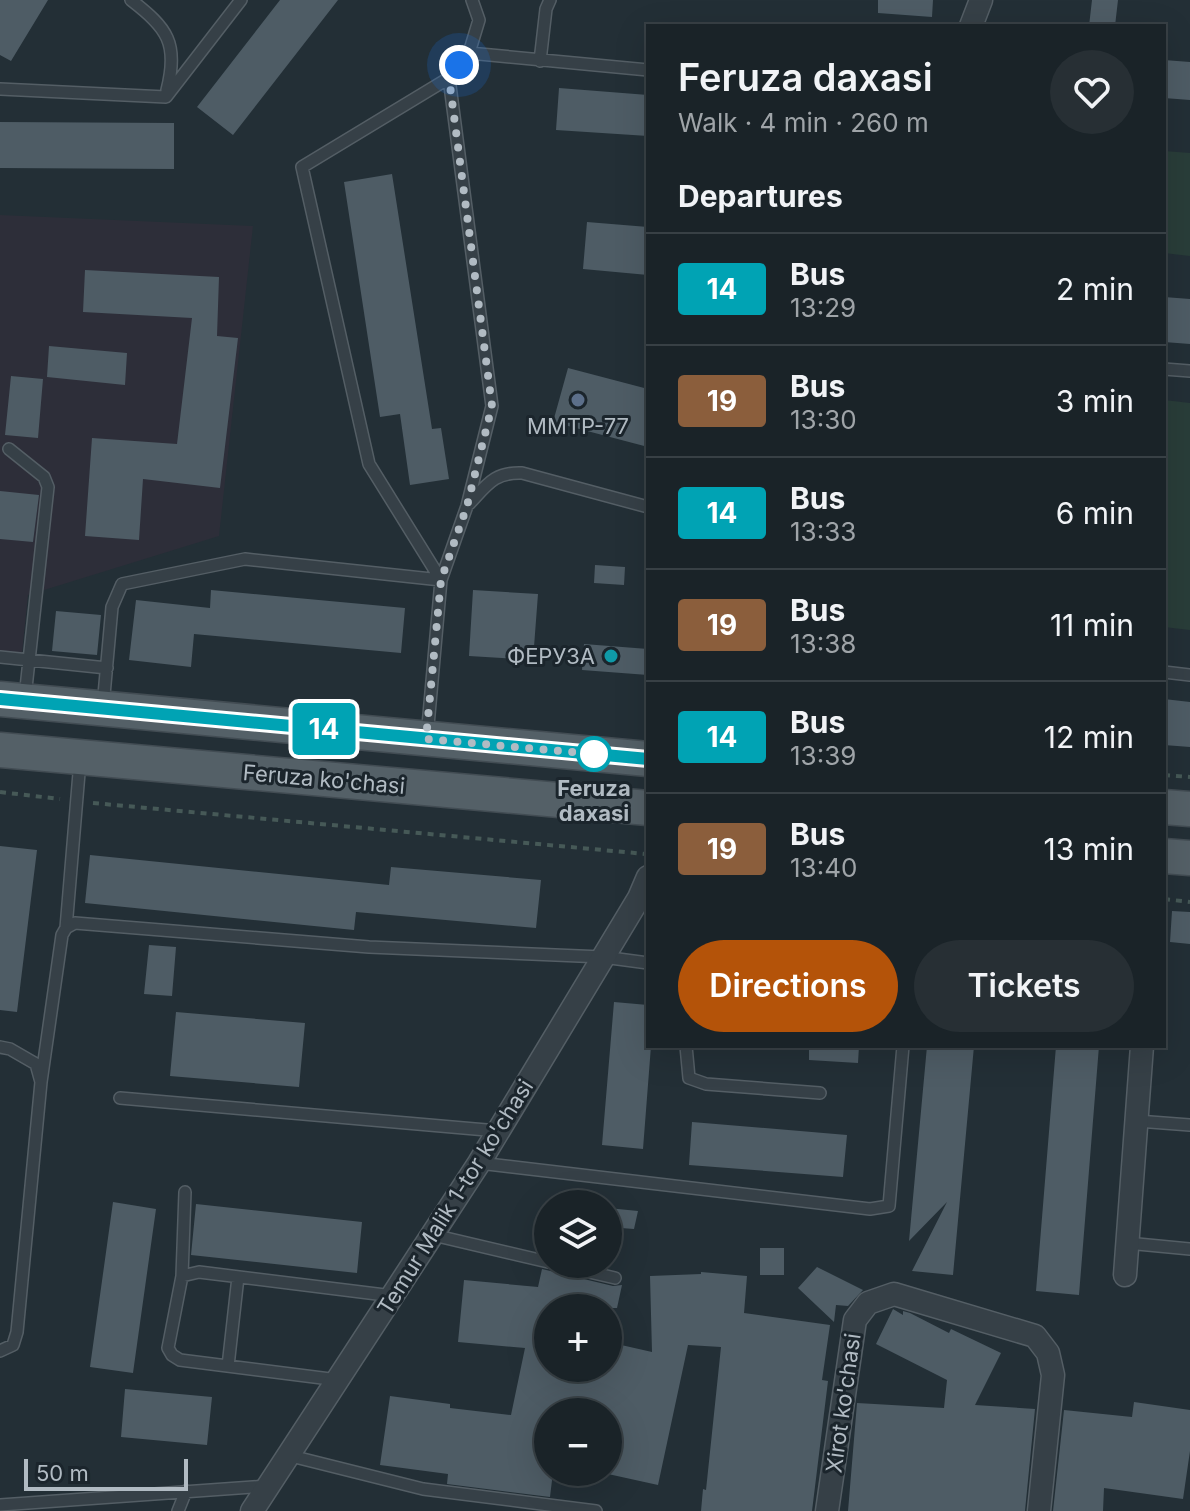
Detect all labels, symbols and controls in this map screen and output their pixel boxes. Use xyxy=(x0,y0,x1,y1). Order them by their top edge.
your location xyxy=(439,45,479,85)
button: heart xyxy=(1050,50,1134,134)
text: Feruza daxasi xyxy=(678,54,933,100)
text: Walk · 4 min · 260 m xyxy=(678,107,929,138)
text: Departures xyxy=(678,178,843,214)
text: Bus xyxy=(790,256,845,292)
text: 2 min xyxy=(1056,271,1134,307)
text: 14 xyxy=(706,272,738,306)
text: 13:29 xyxy=(790,292,856,323)
text: Bus xyxy=(790,368,845,404)
text: 3 min xyxy=(1056,383,1134,419)
text: 19 xyxy=(707,384,737,418)
marker: MMTP-77 xyxy=(569,391,587,409)
text: 13:30 xyxy=(790,404,857,435)
place label: MMTP-77 xyxy=(527,413,629,439)
text: Bus xyxy=(790,480,845,516)
text: 6 min xyxy=(1056,495,1134,531)
text: 14 xyxy=(706,496,738,530)
text: 13:33 xyxy=(790,516,856,547)
text: Bus xyxy=(790,592,845,628)
text: 11 min xyxy=(1050,607,1134,643)
text: 19 xyxy=(707,608,737,642)
text: 13:38 xyxy=(790,628,856,659)
place label: ФЕРУЗА xyxy=(507,643,595,669)
marker: ФЕРУЗА xyxy=(602,647,620,665)
line badge: 14 xyxy=(288,703,360,755)
text: Bus xyxy=(790,704,845,740)
text: 14 xyxy=(308,712,340,746)
text: 12 min xyxy=(1044,719,1134,755)
text: 14 xyxy=(706,720,738,754)
marker: Feruza daxasi xyxy=(577,737,611,771)
text: 13:39 xyxy=(790,740,856,771)
street label: Feruza ko'chasi xyxy=(242,759,406,799)
place label: Feruza daxasi xyxy=(557,775,631,826)
text: Bus xyxy=(790,816,845,852)
text: 13 min xyxy=(1044,831,1134,867)
text: 19 xyxy=(707,832,737,866)
text: 13:40 xyxy=(790,852,857,883)
button: Directions xyxy=(678,940,898,1032)
button: Tickets xyxy=(914,940,1134,1032)
street label: Temur Malik 1-tor ko'chasi xyxy=(372,1075,538,1319)
map controls xyxy=(534,1190,622,1486)
button: layers xyxy=(534,1190,622,1278)
button: + xyxy=(534,1294,622,1382)
street label: Xirot ko'chasi xyxy=(820,1332,866,1474)
button: − xyxy=(534,1398,622,1486)
scale bar xyxy=(24,1455,188,1491)
text: 50 m xyxy=(36,1460,89,1486)

